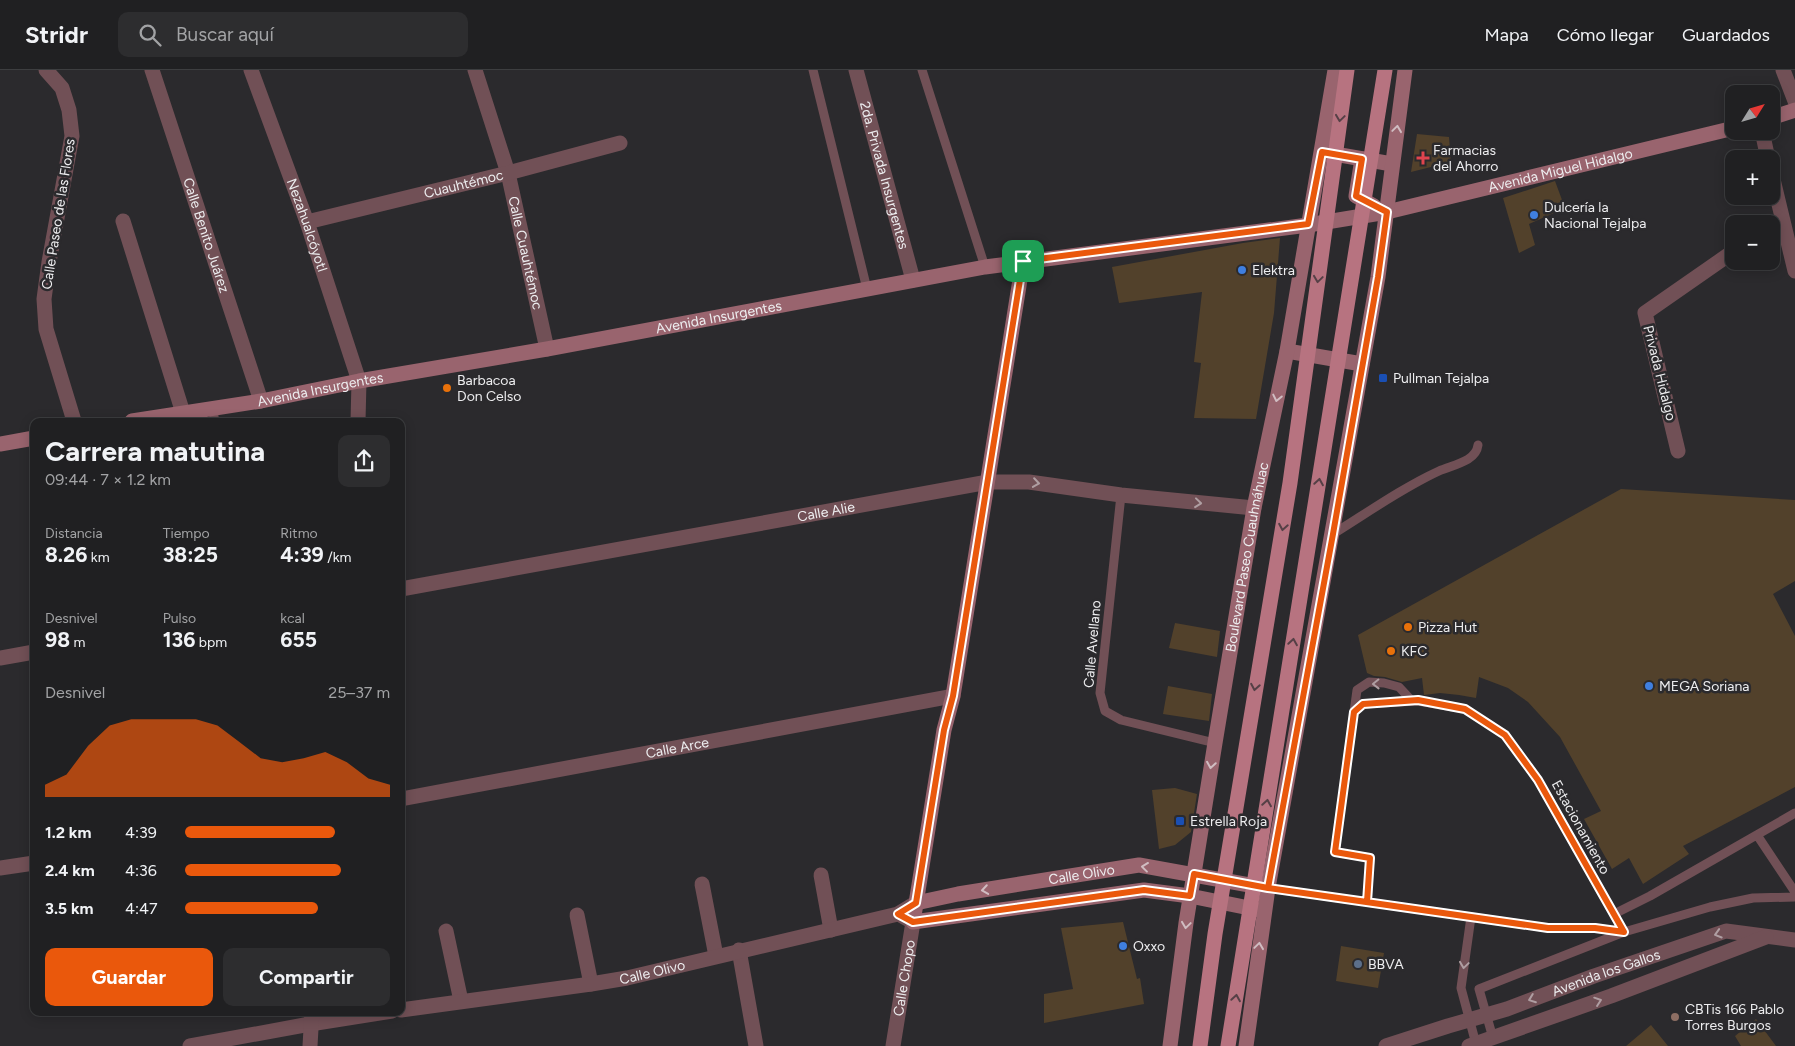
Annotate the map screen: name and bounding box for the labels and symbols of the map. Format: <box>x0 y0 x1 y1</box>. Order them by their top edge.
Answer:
north arrow <box>1725 85 1780 140</box>
street label: 2da. Privada Insurgentes <box>856 99 912 251</box>
one-way arrow <box>1335 115 1346 123</box>
one-way arrow <box>1391 125 1402 133</box>
street label: Calle Paseo de las Flores <box>38 137 79 291</box>
place label: Farmacias del Ahorro <box>1433 142 1498 175</box>
street label: Avenida Miguel Hidalgo <box>1487 145 1634 196</box>
marker: Farmacias del Ahorro <box>1417 152 1429 164</box>
street label: Cuauhtémoc <box>422 166 505 202</box>
street label: Calle Benito Juárez <box>179 176 233 295</box>
street label: Nezahualcóyotl <box>283 176 331 274</box>
street label: Calle Cuauhtémoc <box>504 195 546 312</box>
place label: Dulcería la Nacional Tejalpa <box>1544 199 1646 232</box>
marker: Dulcería la Nacional Tejalpa <box>1528 209 1540 221</box>
pin <box>1002 240 1044 282</box>
place label: Elektra <box>1252 262 1295 279</box>
marker: Elektra <box>1236 264 1248 276</box>
one-way arrow <box>1313 276 1324 284</box>
street label: Avenida Insurgentes <box>654 297 783 337</box>
street label: Privada Hidalgo <box>1639 324 1680 423</box>
street label: Avenida Insurgentes <box>256 369 385 411</box>
place label: Pullman Tejalpa <box>1393 370 1489 387</box>
place label: Barbacoa Don Celso <box>457 372 521 405</box>
marker: Pullman Tejalpa <box>1377 372 1389 384</box>
marker: Barbacoa Don Celso <box>441 382 453 394</box>
one-way arrow <box>1272 394 1283 403</box>
street label: Boulevard Paseo Cuauhnáhuac <box>1222 460 1273 653</box>
one-way arrow <box>1033 477 1041 488</box>
one-way arrow <box>1313 478 1323 486</box>
one-way arrow <box>1194 497 1202 508</box>
street label: Calle Alie <box>796 498 857 526</box>
one-way arrow <box>1278 522 1288 531</box>
street label: Calle Avellano <box>1080 600 1105 689</box>
place label: Pizza Hut <box>1418 619 1477 636</box>
marker: Pizza Hut <box>1402 621 1414 633</box>
one-way arrow <box>1287 638 1298 646</box>
place label: KFC <box>1401 643 1427 660</box>
marker: KFC <box>1385 645 1397 657</box>
one-way arrow <box>1371 678 1379 689</box>
place label: MEGA Soriana <box>1659 678 1749 695</box>
marker: MEGA Soriana <box>1643 680 1655 692</box>
one-way arrow <box>1251 683 1261 691</box>
street label: Calle Arce <box>644 734 711 762</box>
one-way arrow <box>1206 761 1217 769</box>
street label: Estacionamiento <box>1548 777 1613 877</box>
one-way arrow <box>1261 799 1272 807</box>
place label: Estrella Roja <box>1190 813 1267 830</box>
marker: Estrella Roja <box>1174 815 1186 827</box>
street label: Calle Olivo <box>1047 861 1116 888</box>
one-way arrow <box>1141 862 1150 872</box>
one-way arrow <box>981 884 989 895</box>
one-way arrow <box>1181 921 1191 930</box>
one-way arrow <box>1715 928 1723 938</box>
place label: Oxxo <box>1133 938 1165 955</box>
street label: Calle Chopo <box>890 939 919 1017</box>
marker: Oxxo <box>1117 940 1129 952</box>
one-way arrow <box>1253 941 1264 949</box>
street label: Avenida los Gallos <box>1550 946 1663 1000</box>
place label: BBVA <box>1368 956 1404 973</box>
street label: Calle Olivo <box>618 957 687 988</box>
marker: BBVA <box>1352 958 1364 970</box>
one-way arrow <box>1459 961 1470 969</box>
one-way arrow <box>1528 993 1537 1003</box>
one-way arrow <box>1230 994 1240 1002</box>
one-way arrow <box>1593 997 1601 1007</box>
place label: CBTis 166 Pablo Torres Burgos <box>1685 1001 1784 1034</box>
marker: CBTis 166 Pablo Torres Burgos <box>1669 1011 1681 1023</box>

